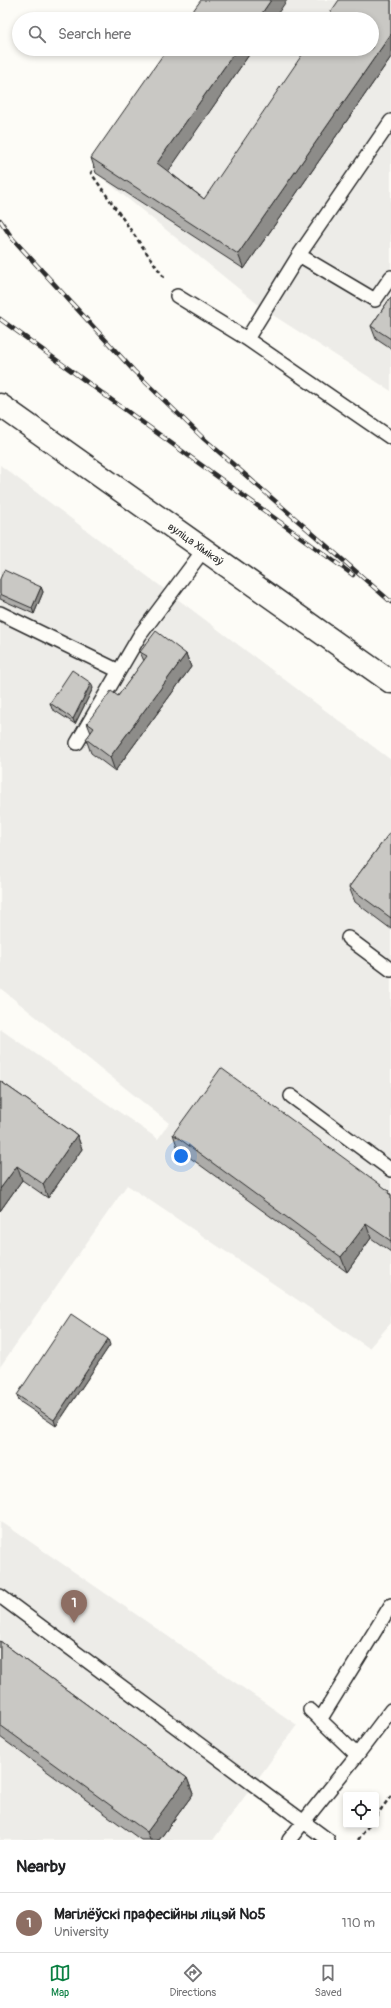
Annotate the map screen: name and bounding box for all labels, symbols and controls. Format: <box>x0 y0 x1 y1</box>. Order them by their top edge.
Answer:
search box <box>12 12 379 56</box>
icon: search <box>26 23 48 45</box>
text: Search here <box>58 25 131 44</box>
street label: вуліца Хімікаў <box>166 520 226 568</box>
your location <box>171 1146 191 1166</box>
pin: 1 <box>61 1590 87 1623</box>
map controls <box>343 1792 379 1828</box>
button: locate <box>343 1792 379 1828</box>
text: Nearby <box>16 1856 65 1877</box>
text: Магілёўскі прафесійны ліцэй №5 <box>54 1905 266 1924</box>
text: 1 <box>26 1915 32 1931</box>
text: 110 m <box>342 1915 375 1931</box>
text: University <box>54 1924 108 1940</box>
tab: Map <box>49 1962 71 1999</box>
tab: Directions <box>169 1962 216 1999</box>
tab: Saved <box>315 1962 342 1999</box>

